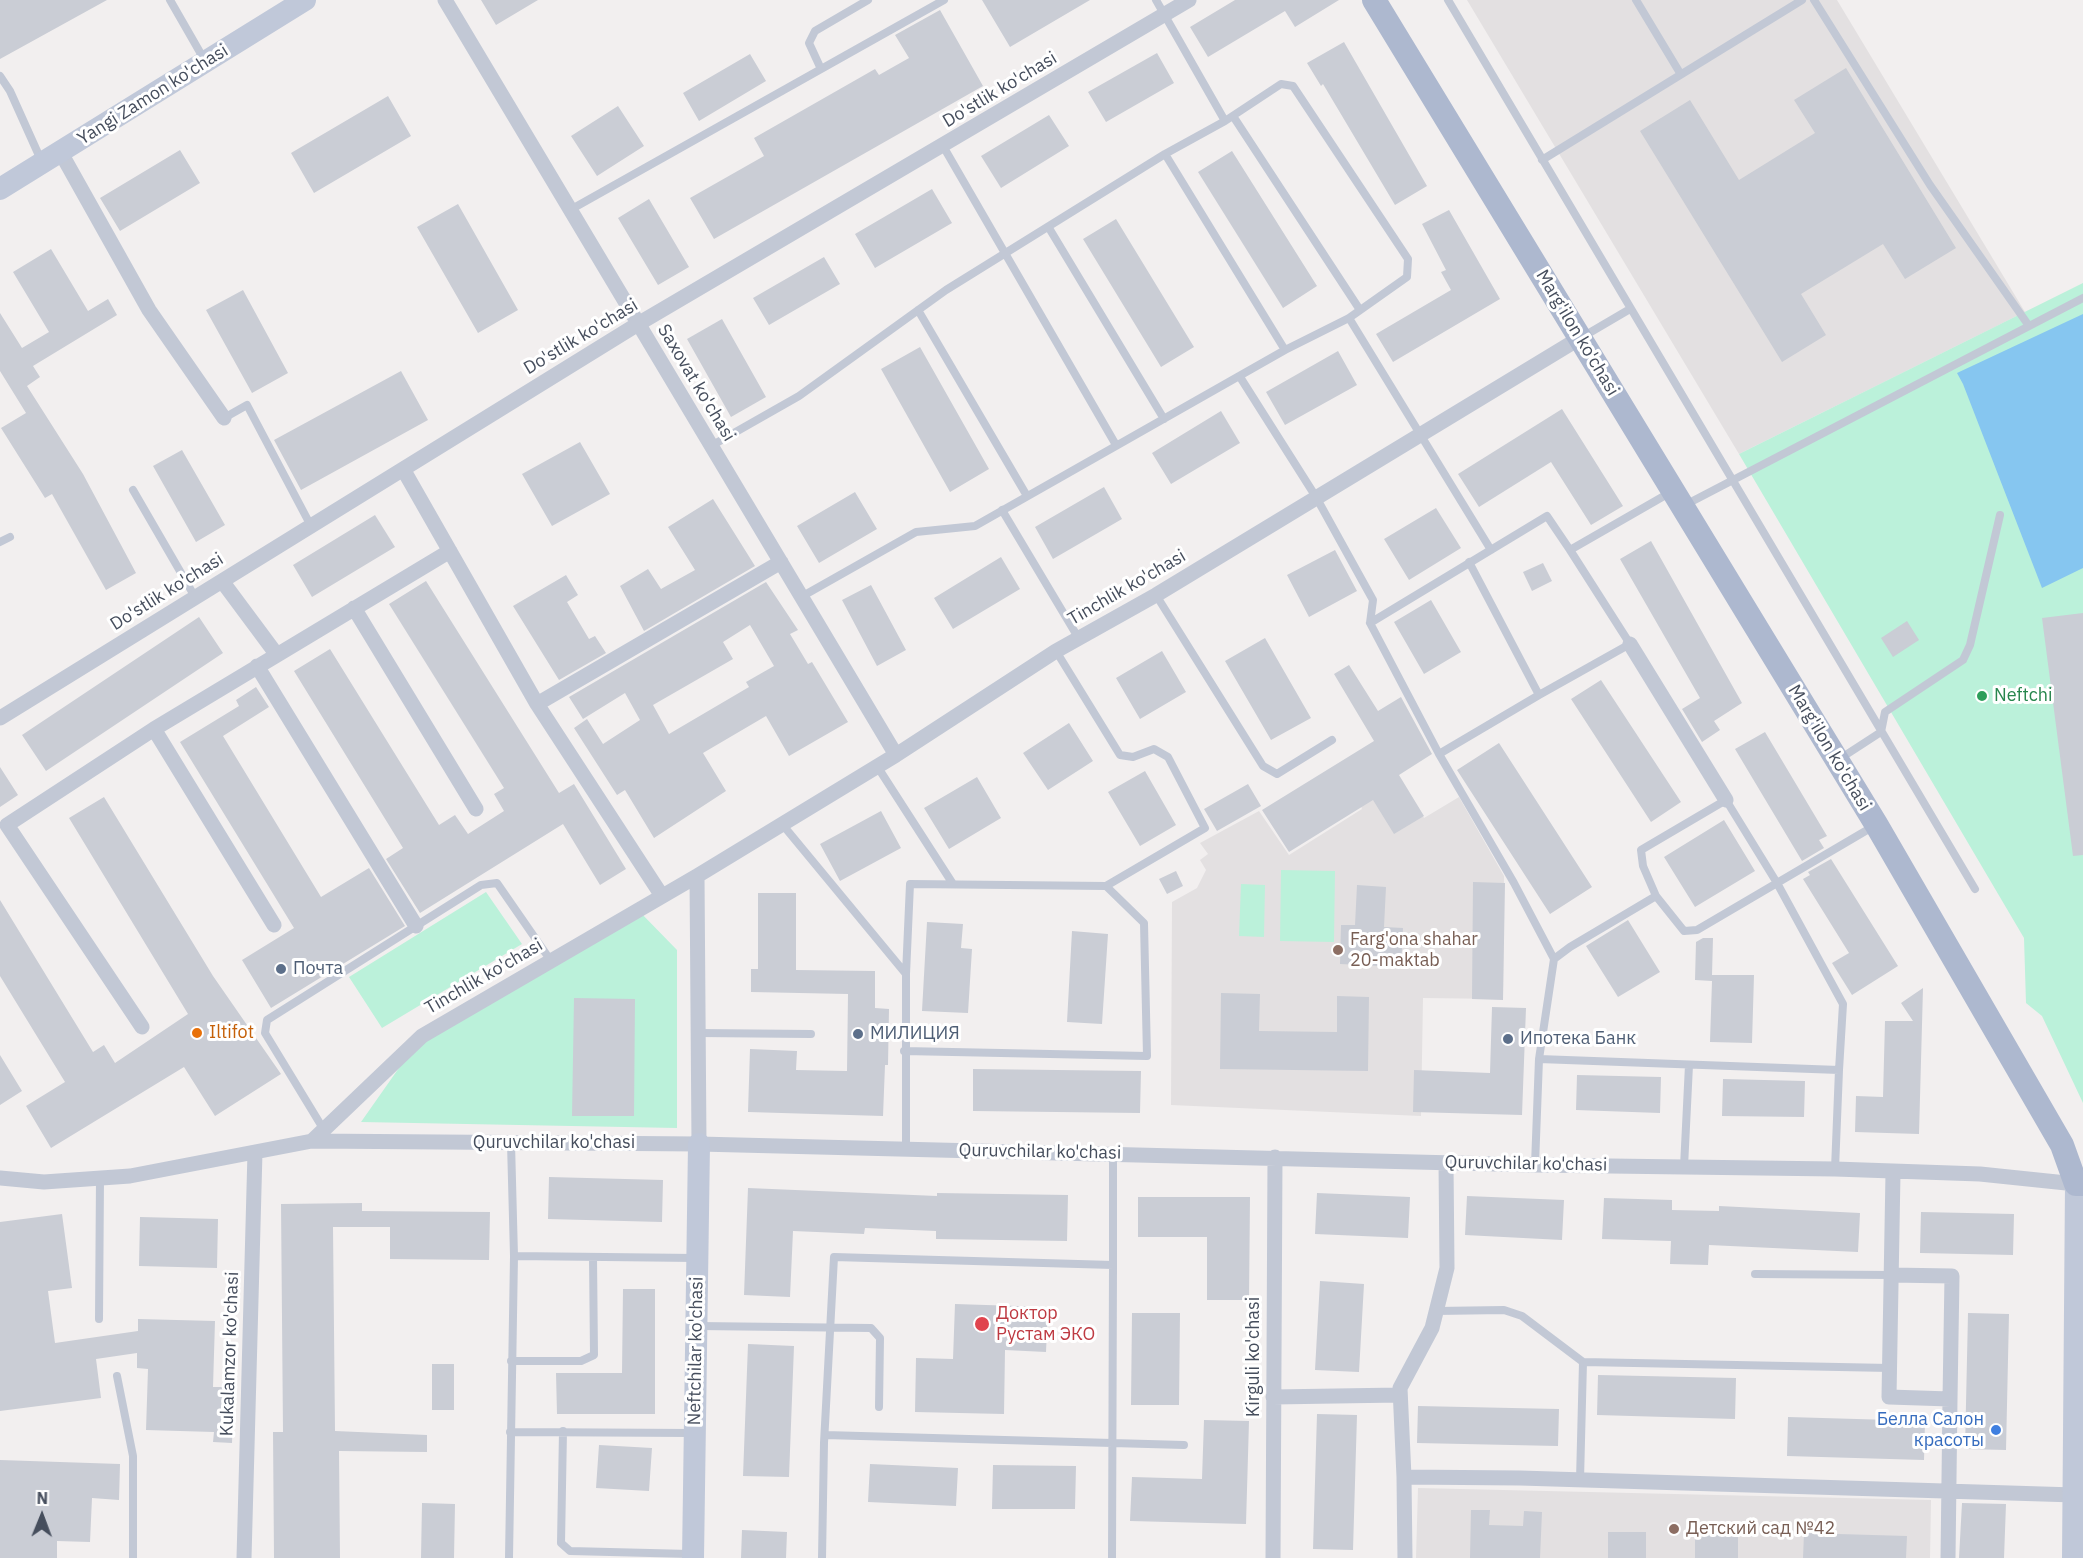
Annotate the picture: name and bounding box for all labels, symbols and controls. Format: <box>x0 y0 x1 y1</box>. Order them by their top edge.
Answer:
street label: Yangi Zamon ko'chasi <box>74 40 232 150</box>
street label: Do'stlik ko'chasi <box>939 47 1061 133</box>
street label: Marg'ilon ko'chasi <box>1531 266 1623 400</box>
street label: Do'stlik ko'chasi <box>520 294 642 380</box>
street label: Saxovat ko'chasi <box>653 321 739 445</box>
street label: Tinchlik ko'chasi <box>1064 546 1190 630</box>
street label: Do'stlik ko'chasi <box>106 549 228 635</box>
street label: Marg'ilon ko'chasi <box>1783 681 1875 815</box>
place label: Neftchi <box>1994 685 2052 707</box>
marker: Neftchi <box>1975 689 1989 703</box>
place label: Farg'ona shahar 20-maktab <box>1350 929 1478 972</box>
street label: Tinchlik ko'chasi <box>421 935 547 1019</box>
marker: Farg'ona shahar 20-maktab <box>1331 943 1345 957</box>
place label: Почта <box>293 958 343 980</box>
marker: Почта <box>274 962 288 976</box>
place label: Iltifot <box>209 1022 254 1044</box>
place label: МИЛИЦИЯ <box>870 1023 960 1045</box>
marker: Iltifot <box>190 1026 204 1040</box>
marker: МИЛИЦИЯ <box>851 1027 865 1041</box>
place label: Ипотека Банк <box>1520 1028 1636 1050</box>
marker: Ипотека Банк <box>1501 1032 1515 1046</box>
street label: Quruvchilar ko'chasi <box>473 1132 635 1154</box>
street label: Quruvchilar ko'chasi <box>958 1140 1122 1164</box>
street label: Quruvchilar ko'chasi <box>1444 1152 1608 1176</box>
street label: Kukalamzor ko'chasi <box>216 1271 244 1437</box>
street label: Neftchilar ko'chasi <box>684 1276 708 1426</box>
street label: Kirguli ko'chasi <box>1243 1297 1265 1417</box>
place label: Доктор Рустам ЭКО <box>996 1303 1095 1346</box>
marker: Доктор Рустам ЭКО <box>973 1315 991 1333</box>
place label: Белла Салон красоты <box>1877 1409 1984 1452</box>
marker: Белла Салон красоты <box>1989 1423 2003 1437</box>
north arrow <box>12 1486 72 1546</box>
text: N <box>36 1488 48 1508</box>
place label: Детский сад №42 <box>1686 1518 1835 1540</box>
marker: Детский сад №42 <box>1667 1522 1681 1536</box>

